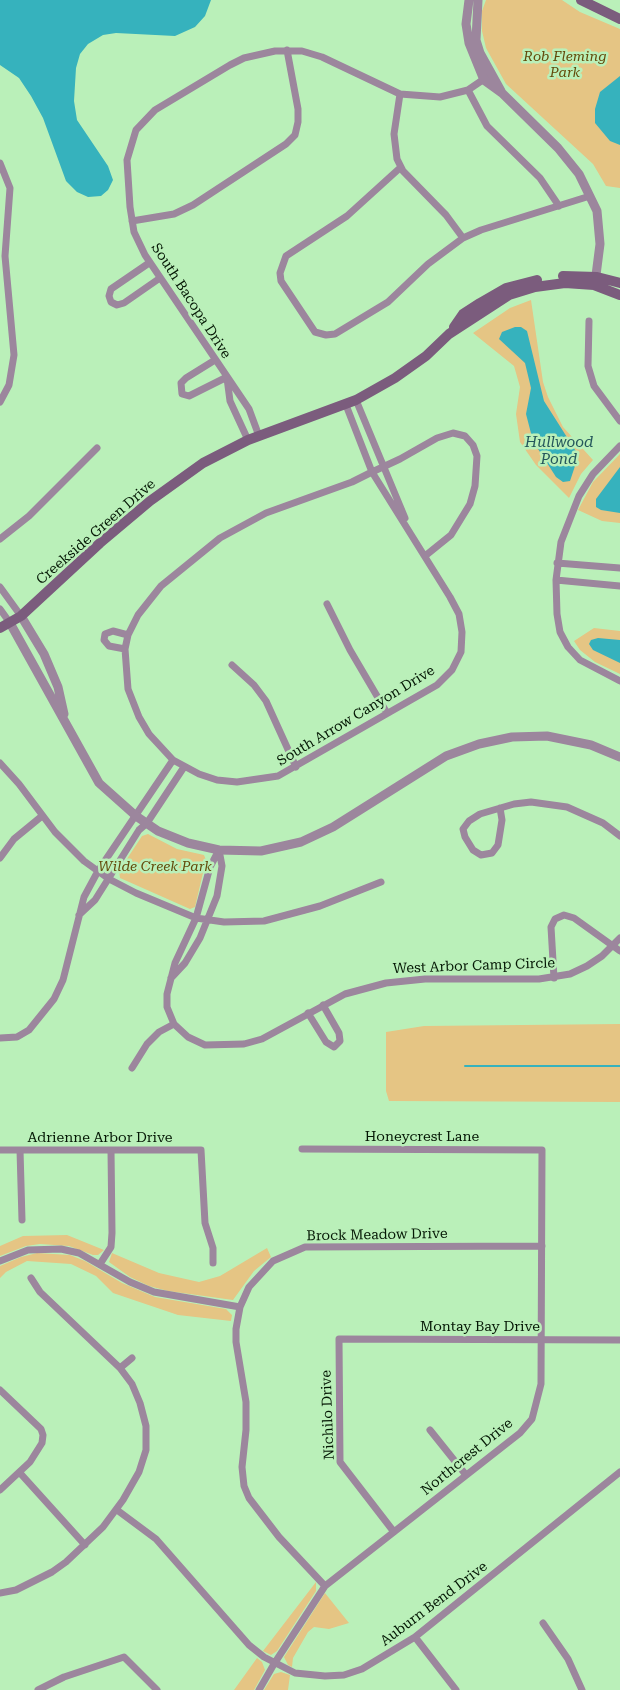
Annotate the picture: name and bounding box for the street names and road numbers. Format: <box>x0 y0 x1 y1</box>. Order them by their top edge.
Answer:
street label: South Bacopa Drive <box>147 240 235 362</box>
street label: Creekside Green Drive <box>33 476 159 588</box>
street label: South Arrow Canyon Drive <box>274 662 438 770</box>
street label: West Arbor Camp Circle <box>393 955 555 977</box>
street label: Honeycrest Lane <box>365 1129 479 1145</box>
street label: Adrienne Arbor Drive <box>28 1130 172 1146</box>
street label: Brock Meadow Drive <box>306 1225 448 1245</box>
street label: Montay Bay Drive <box>420 1319 540 1335</box>
street label: Nichilo Drive <box>318 1370 338 1460</box>
street label: Northcrest Drive <box>418 1415 516 1499</box>
street label: Auburn Bend Drive <box>377 1558 491 1650</box>

